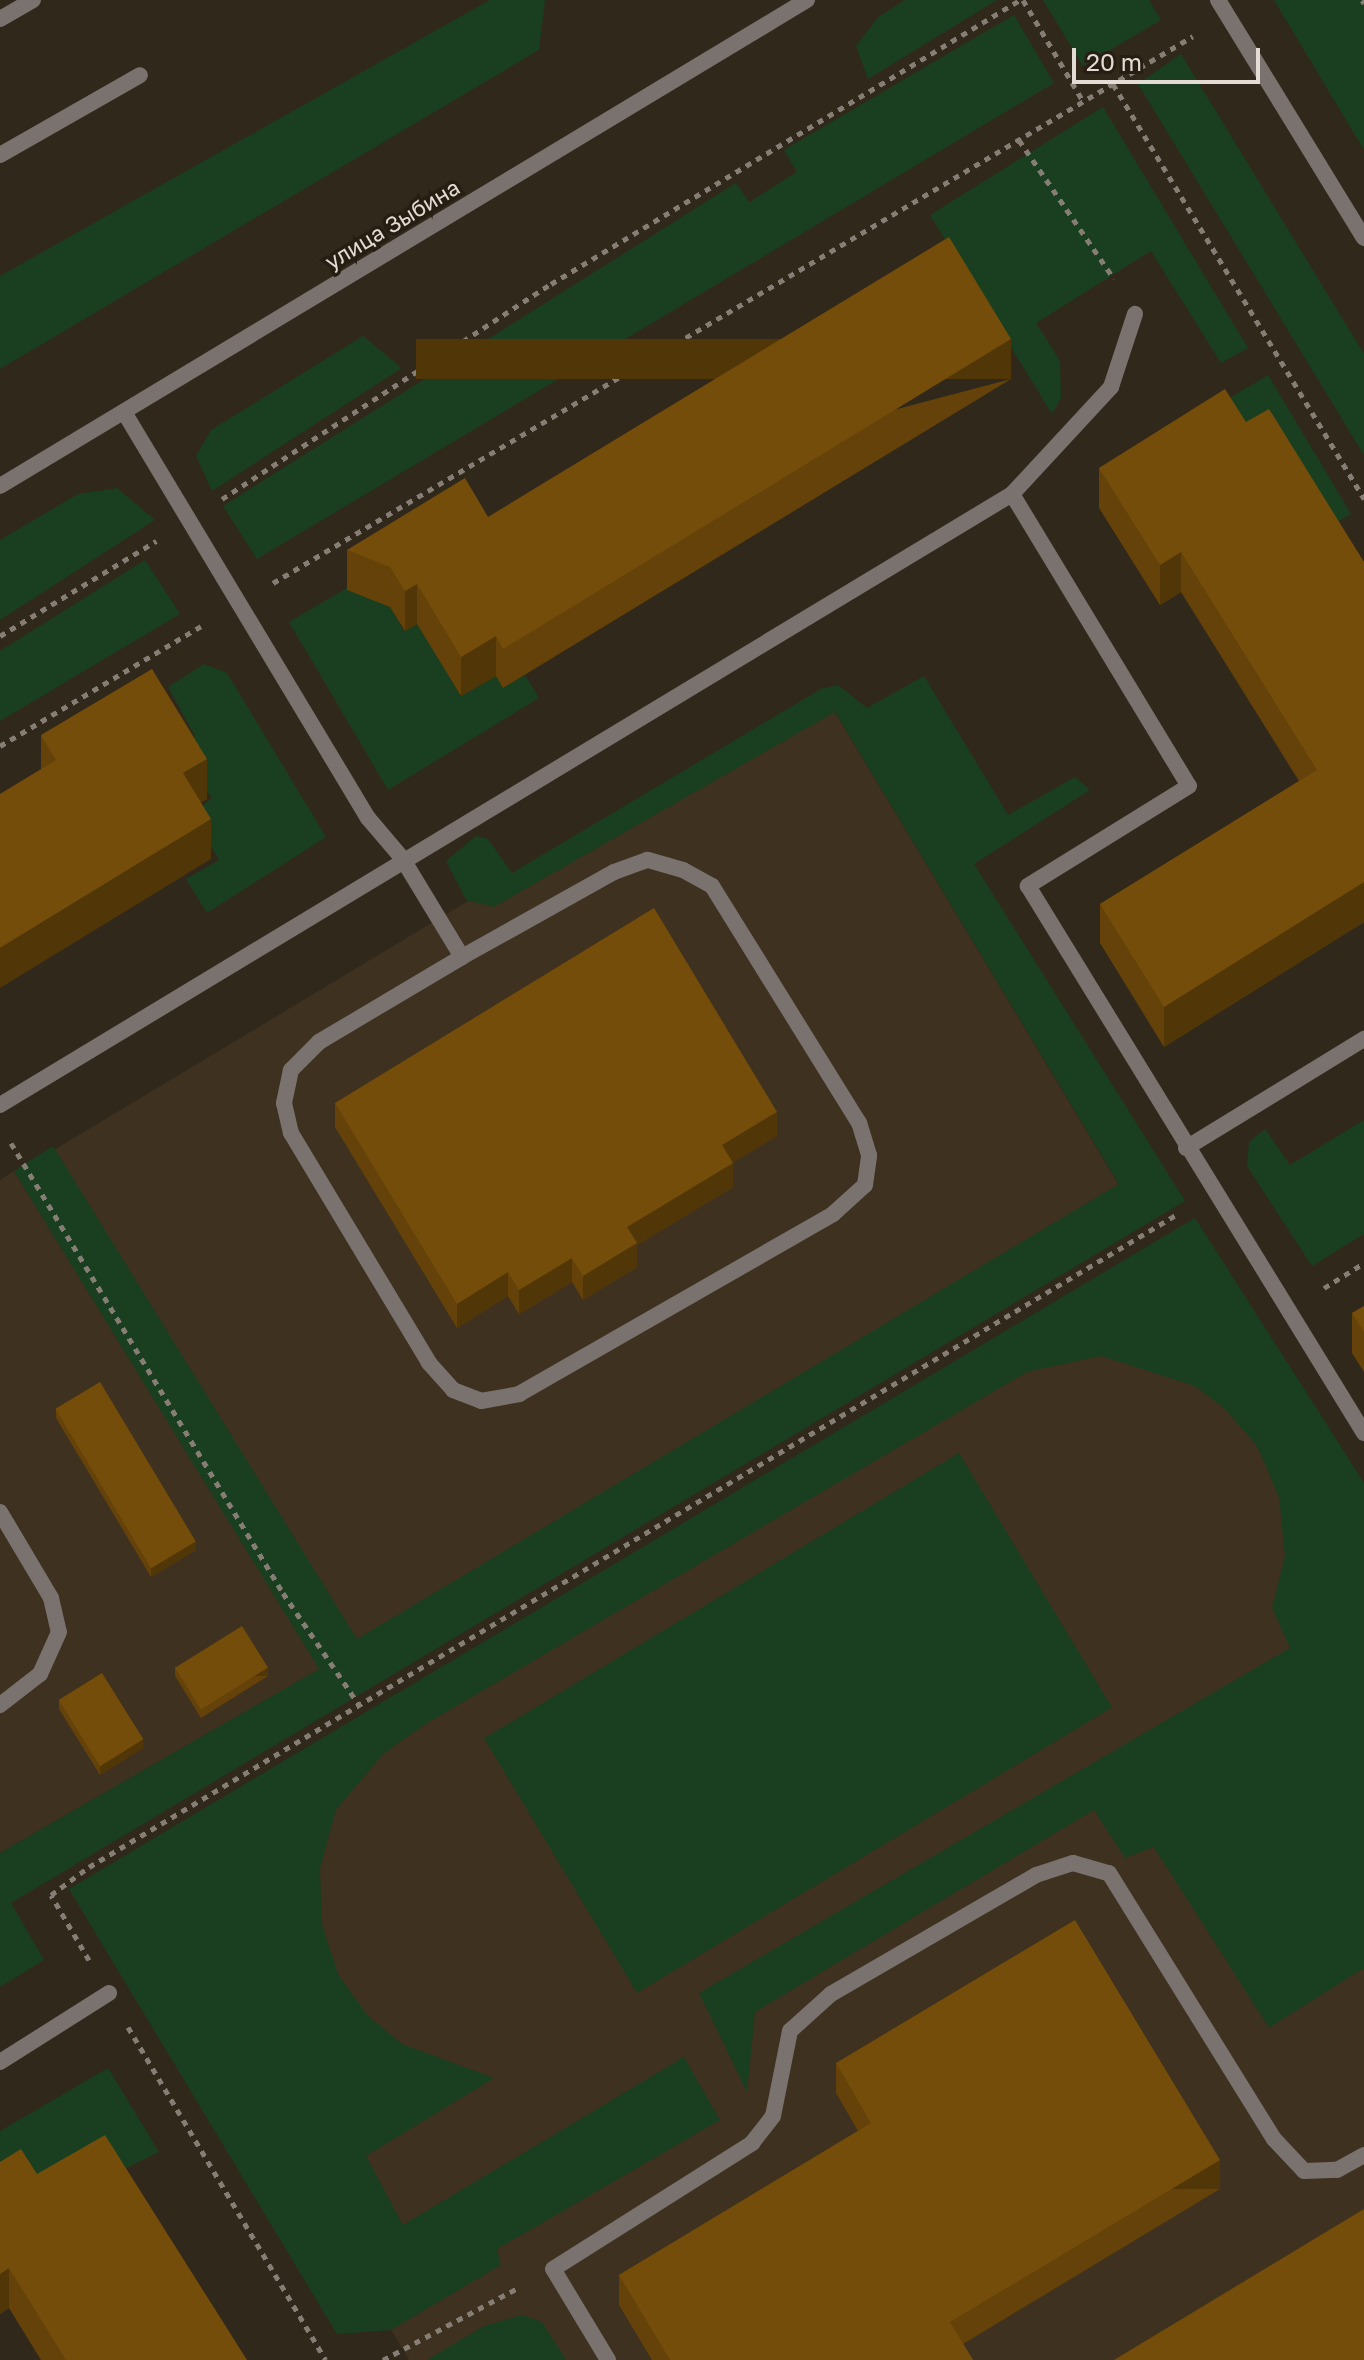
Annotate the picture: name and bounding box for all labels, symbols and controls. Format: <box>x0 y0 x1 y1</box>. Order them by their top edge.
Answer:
scale bar <box>1076 32 1264 82</box>
text: 20 m <box>1086 47 1142 76</box>
street label: улица Зыбина <box>320 173 464 275</box>

